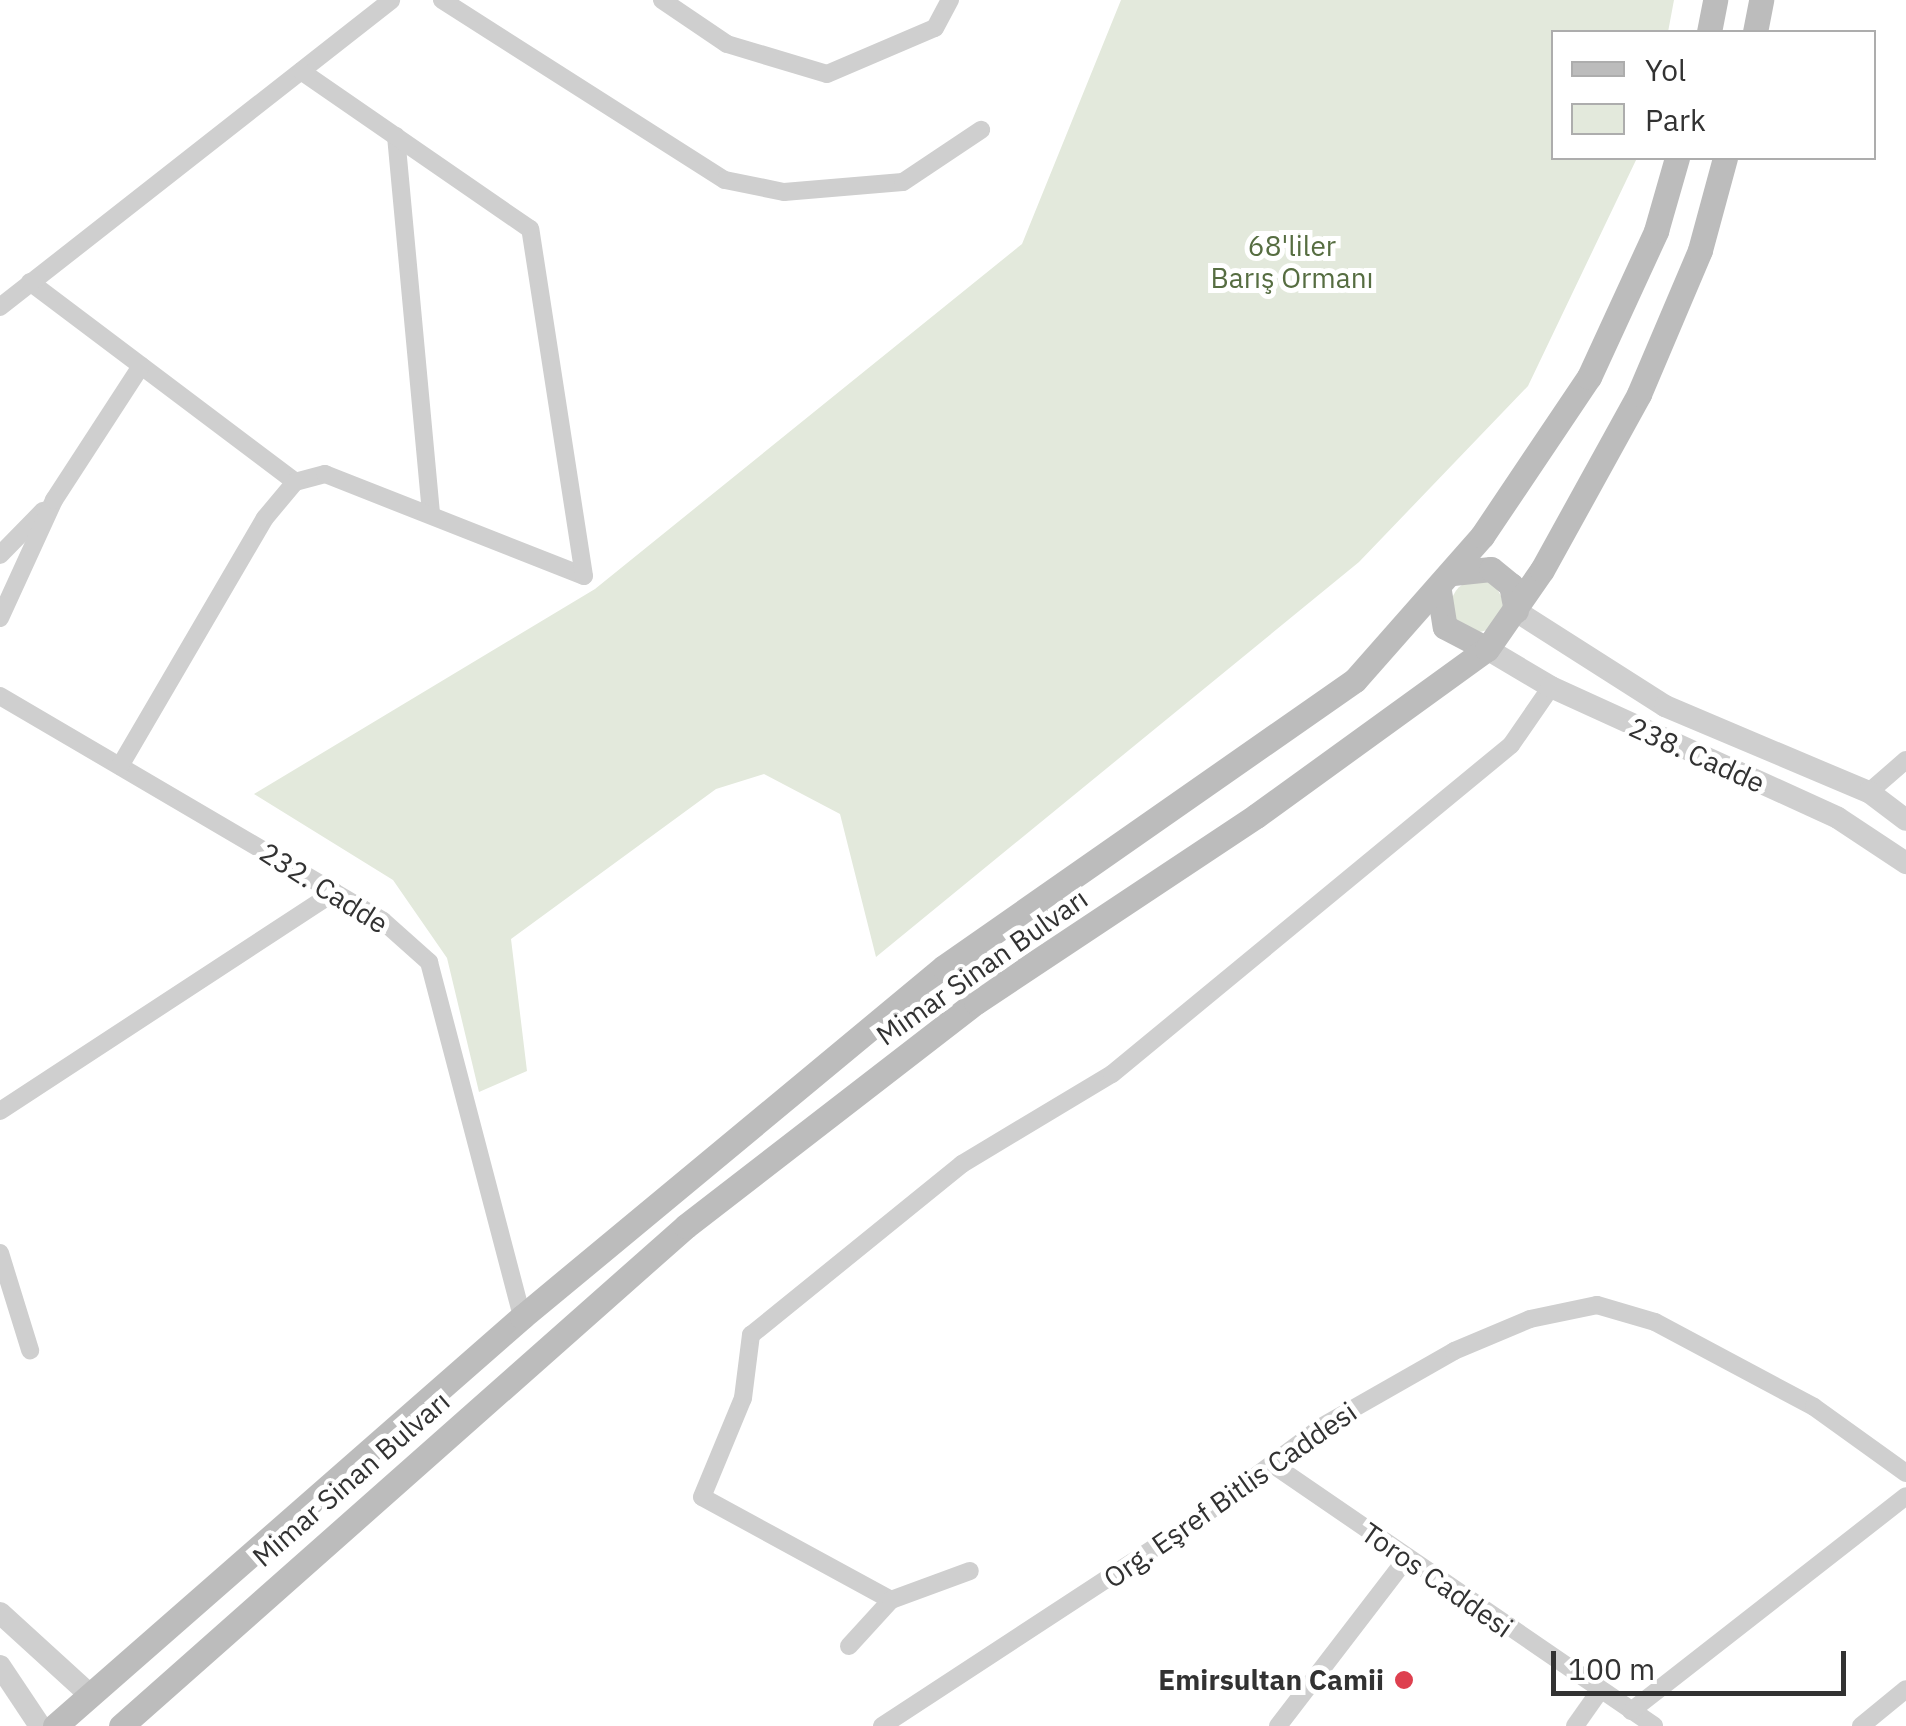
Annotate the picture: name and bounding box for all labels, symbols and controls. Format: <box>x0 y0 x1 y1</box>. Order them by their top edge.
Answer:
legend <box>1551 30 1876 160</box>
text: Yol <box>1645 50 1686 89</box>
text: Park <box>1645 100 1706 139</box>
park label: 68'liler Barış Ormanı <box>1210 229 1374 295</box>
street label: 238. Cadde <box>1624 710 1770 800</box>
street label: 232. Cadde <box>254 835 394 941</box>
street label: Mimar Sinan Bulvarı <box>870 882 1094 1052</box>
street label: Mimar Sinan Bulvarı <box>246 1384 456 1574</box>
street label: Org. Eşref Bitlis Caddesi <box>1097 1395 1363 1595</box>
street label: Toros Caddesi <box>1355 1516 1519 1644</box>
scale bar <box>1556 1631 1851 1693</box>
text: 100 m <box>1568 1649 1655 1688</box>
place label: Emirsultan Camii <box>1158 1663 1384 1697</box>
marker: Emirsultan Camii <box>1393 1669 1415 1691</box>

